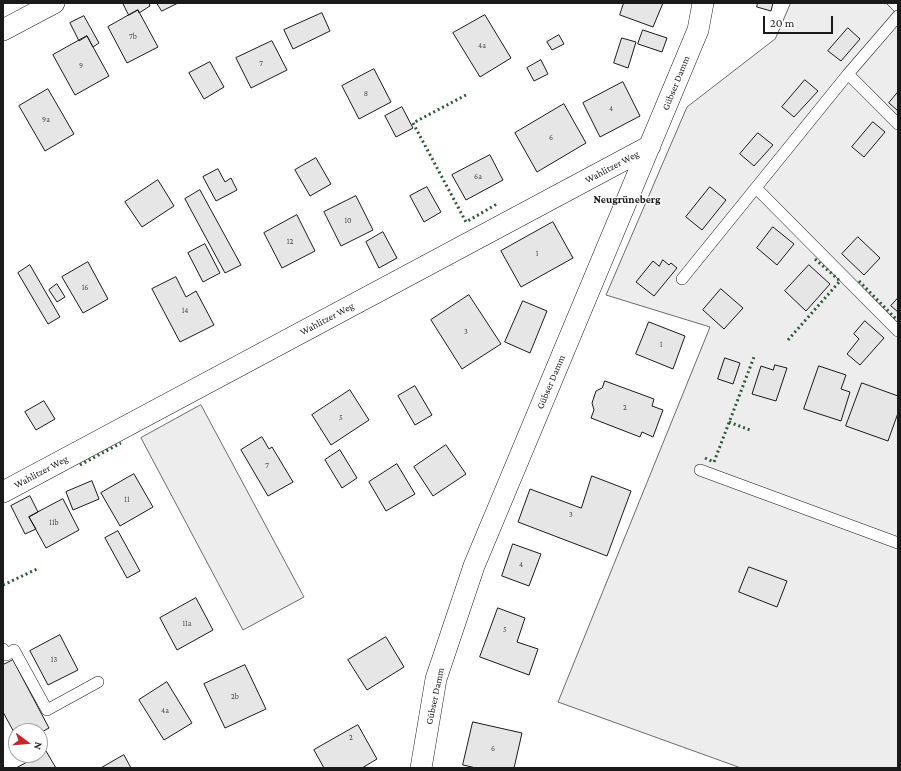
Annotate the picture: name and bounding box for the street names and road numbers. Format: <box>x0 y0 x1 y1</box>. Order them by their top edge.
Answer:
street label: Gübser Damm <box>660 54 692 112</box>
street label: Wahlitzer Weg <box>583 148 641 186</box>
street label: Wahlitzer Weg <box>298 300 356 338</box>
street label: Gübser Damm <box>534 353 568 411</box>
street label: Wahlitzer Weg <box>12 453 70 491</box>
street label: Gübser Damm <box>423 666 447 726</box>

